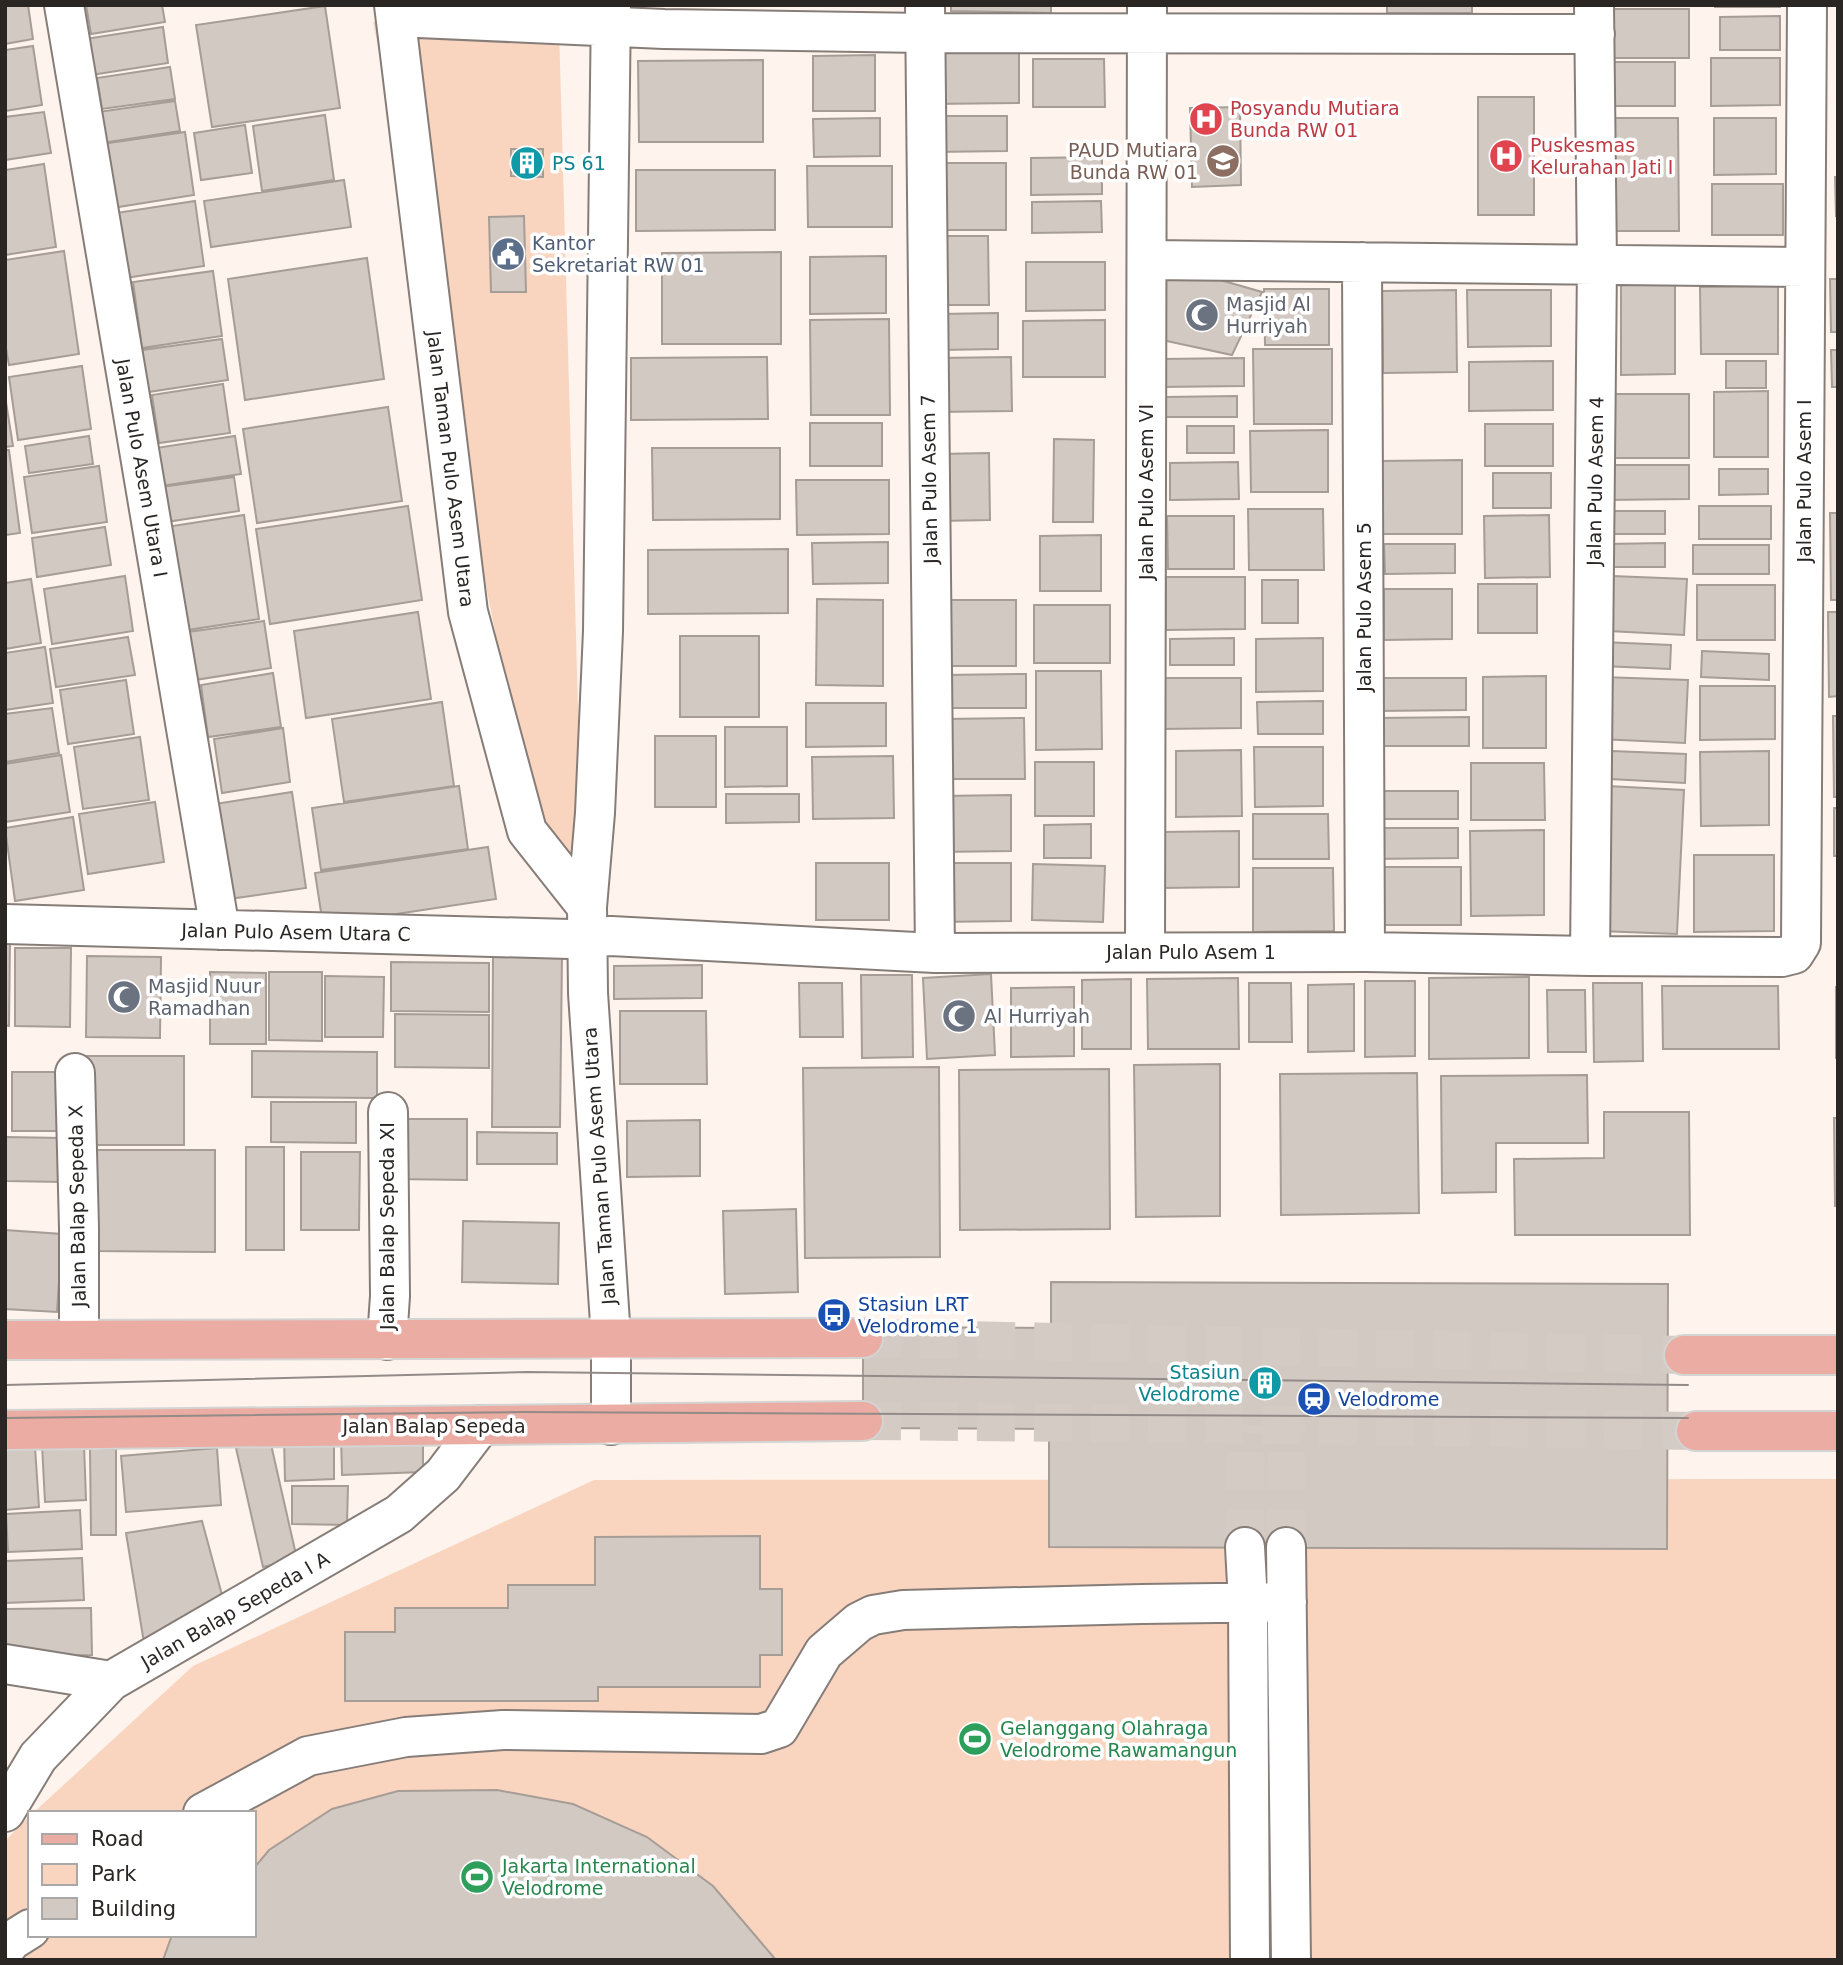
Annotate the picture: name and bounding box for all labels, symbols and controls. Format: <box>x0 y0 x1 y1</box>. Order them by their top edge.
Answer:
place label: Posyandu Mutiara Bunda RW 01 <box>1230 97 1400 141</box>
hospital icon: Posyandu Mutiara Bunda RW 01 <box>1187 100 1225 138</box>
place label: Puskesmas Kelurahan Jati I <box>1530 134 1673 178</box>
hospital icon: Puskesmas Kelurahan Jati I <box>1487 137 1525 175</box>
place label: PAUD Mutiara Bunda RW 01 <box>1068 139 1198 183</box>
school or university icon: PAUD Mutiara Bunda RW 01 <box>1204 142 1242 180</box>
building icon: PS 61 <box>508 144 546 182</box>
place label: PS 61 <box>552 152 606 174</box>
place label: Kantor Sekretariat RW 01 <box>532 232 705 276</box>
public building icon: Kantor Sekretariat RW 01 <box>489 235 527 273</box>
place label: Masjid Al Hurriyah <box>1226 293 1311 337</box>
mosque icon: Masjid Al Hurriyah <box>1183 296 1221 334</box>
street label: Jalan Taman Pulo Asem Utara <box>423 329 479 608</box>
street label: Jalan Pulo Asem Utara I <box>112 356 172 579</box>
street label: Jalan Pulo Asem 7 <box>917 394 941 565</box>
street label: Jalan Pulo Asem 4 <box>1583 396 1607 567</box>
street label: Jalan Pulo Asem I <box>1793 399 1815 564</box>
street label: Jalan Pulo Asem VI <box>1135 404 1157 581</box>
street label: Jalan Pulo Asem 5 <box>1353 522 1375 693</box>
street label: Jalan Pulo Asem Utara C <box>180 919 411 945</box>
street label: Jalan Pulo Asem 1 <box>1105 941 1276 963</box>
place label: Masjid Nuur Ramadhan <box>148 975 261 1019</box>
mosque icon: Masjid Nuur Ramadhan <box>105 978 143 1016</box>
mosque icon: Al Hurriyah <box>940 997 978 1035</box>
place label: Al Hurriyah <box>984 1005 1090 1027</box>
street label: Jalan Taman Pulo Asem Utara <box>578 1026 620 1307</box>
street label: Jalan Balap Sepeda X <box>64 1105 90 1308</box>
street label: Jalan Balap Sepeda XI <box>376 1122 398 1331</box>
place label: Stasiun LRT Velodrome 1 <box>858 1293 978 1337</box>
bus stop icon: Stasiun LRT Velodrome 1 <box>815 1296 853 1334</box>
place label: Stasiun Velodrome <box>1139 1361 1240 1405</box>
building icon: Stasiun Velodrome <box>1246 1364 1284 1402</box>
station icon: Velodrome <box>1295 1380 1333 1418</box>
place label: Velodrome <box>1338 1388 1439 1410</box>
street label: Jalan Balap Sepeda <box>341 1415 526 1437</box>
street label: Jalan Balap Sepeda I A <box>136 1547 333 1673</box>
place label: Gelanggang Olahraga Velodrome Rawamangun <box>1000 1717 1237 1761</box>
sports icon: Gelanggang Olahraga Velodrome Rawamangun <box>956 1720 994 1758</box>
legend <box>28 1811 256 1937</box>
text: Road <box>91 1827 144 1851</box>
place label: Jakarta International Velodrome <box>501 1855 696 1899</box>
sports icon: Jakarta International Velodrome <box>458 1858 496 1896</box>
text: Park <box>91 1862 137 1886</box>
text: Building <box>91 1897 176 1921</box>

